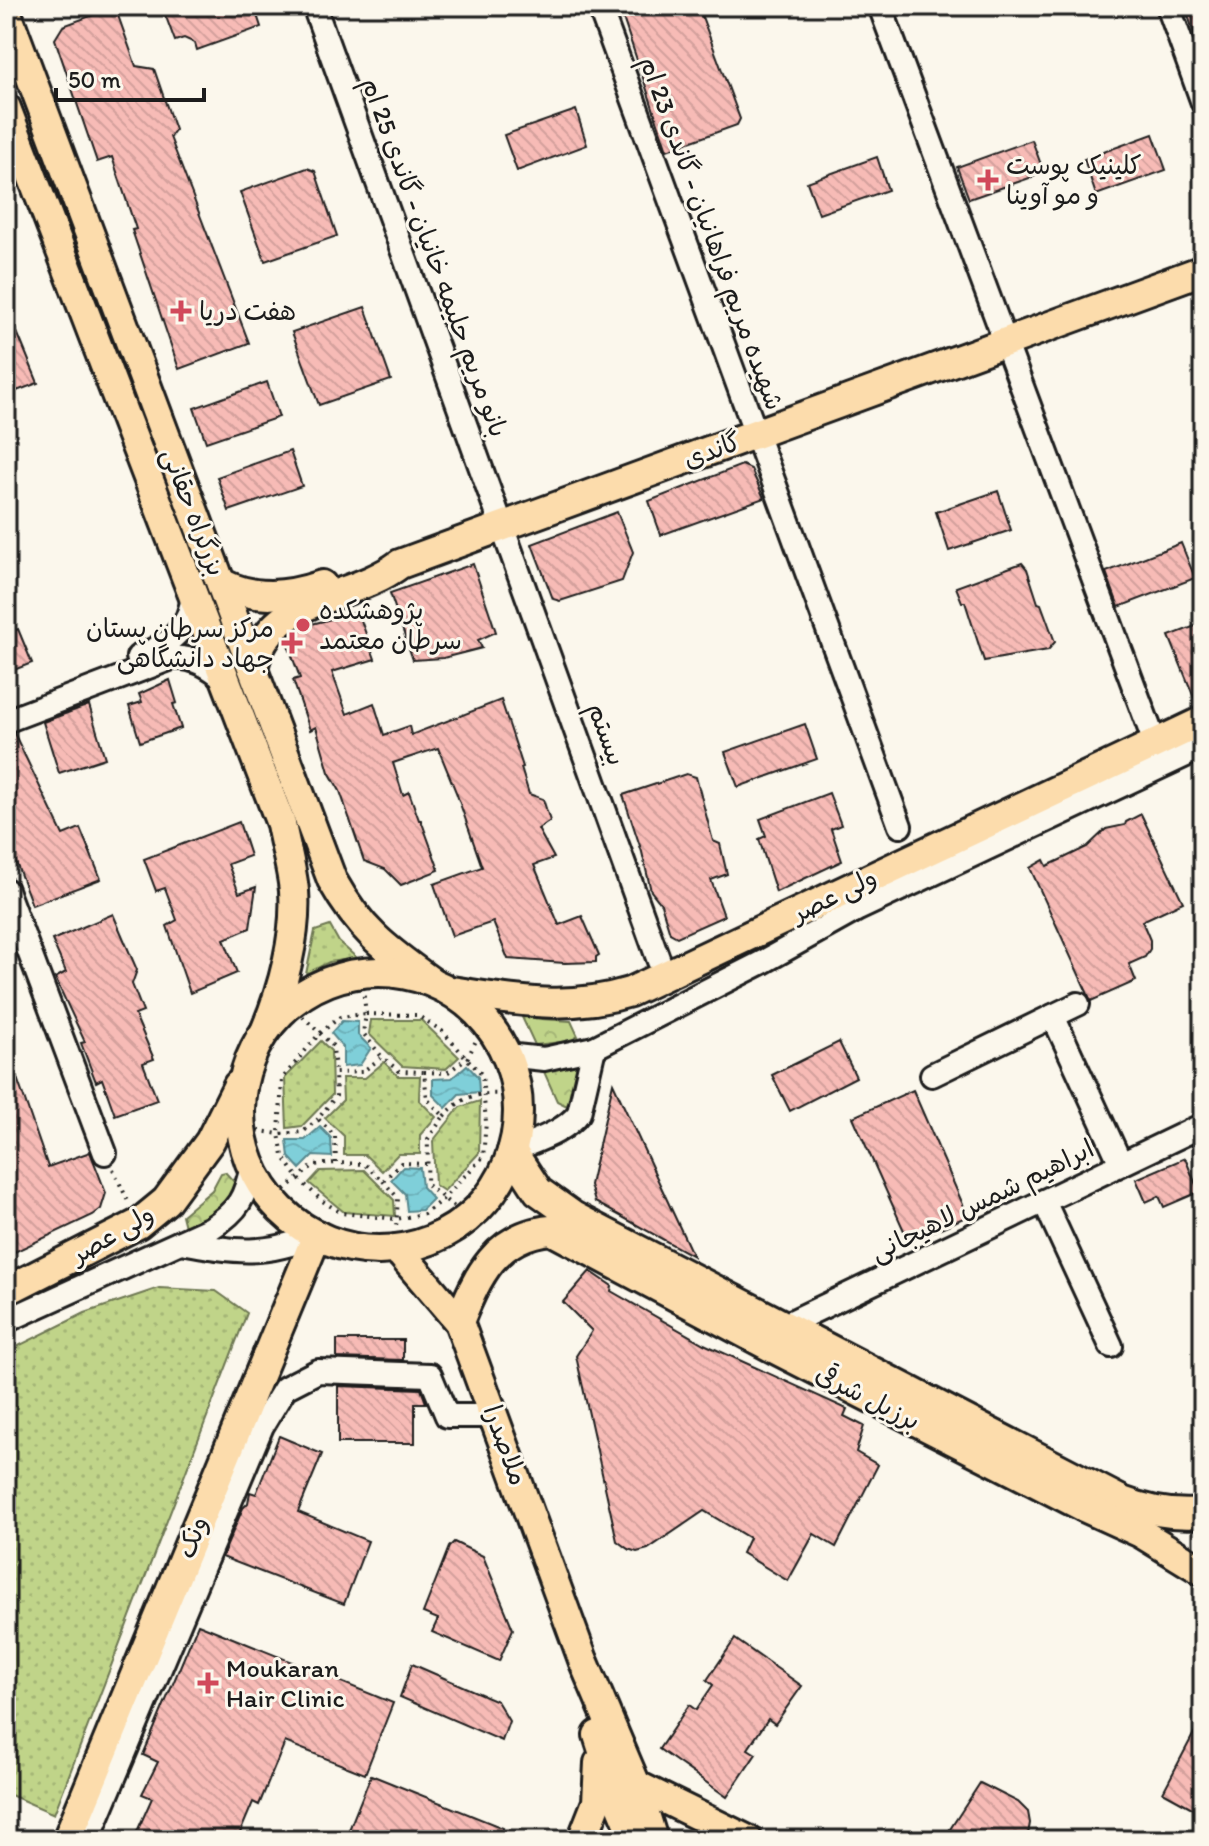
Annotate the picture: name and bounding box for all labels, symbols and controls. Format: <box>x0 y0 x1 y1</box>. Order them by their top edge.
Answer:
scale bar <box>56 52 204 102</box>
street label: شهیده مریم فراهانیان - گاندی 23 ام <box>629 52 791 416</box>
text: 50 m <box>68 65 121 94</box>
street label: بانو مریم حلیمه خانیان - گاندی 25 ام <box>351 73 515 443</box>
place label: کلینیک پوست و مو آوینا <box>1006 149 1142 211</box>
marker: کلینیک پوست و مو آوینا <box>977 169 999 191</box>
place label: هفت دریا <box>199 295 296 327</box>
marker: هفت دریا <box>170 300 192 322</box>
street label: گاندی <box>679 425 745 475</box>
street label: بزرگراه حقانی <box>154 444 233 581</box>
place label: پژوهشکده سرطان معتمد <box>319 594 462 656</box>
place label: مرکز سرطان پستان جهاد دانشگاهی <box>86 612 274 675</box>
marker: پژوهشکده سرطان معتمد <box>294 616 312 634</box>
marker: مرکز سرطان پستان جهاد دانشگاهی <box>281 632 303 654</box>
street label: بیستم <box>577 698 633 771</box>
street label: ولی عصر <box>784 861 882 931</box>
street label: ابراهیم شمس لاهیجانی <box>865 1132 1101 1272</box>
street label: ولی عصر <box>63 1197 160 1272</box>
street label: برزیل شرقی <box>810 1357 926 1437</box>
street label: ملاصدرا <box>477 1400 535 1490</box>
street label: ونک <box>169 1511 215 1563</box>
place label: Moukaran Hair Clinic <box>226 1652 345 1714</box>
marker: Moukaran Hair Clinic <box>197 1672 219 1694</box>

